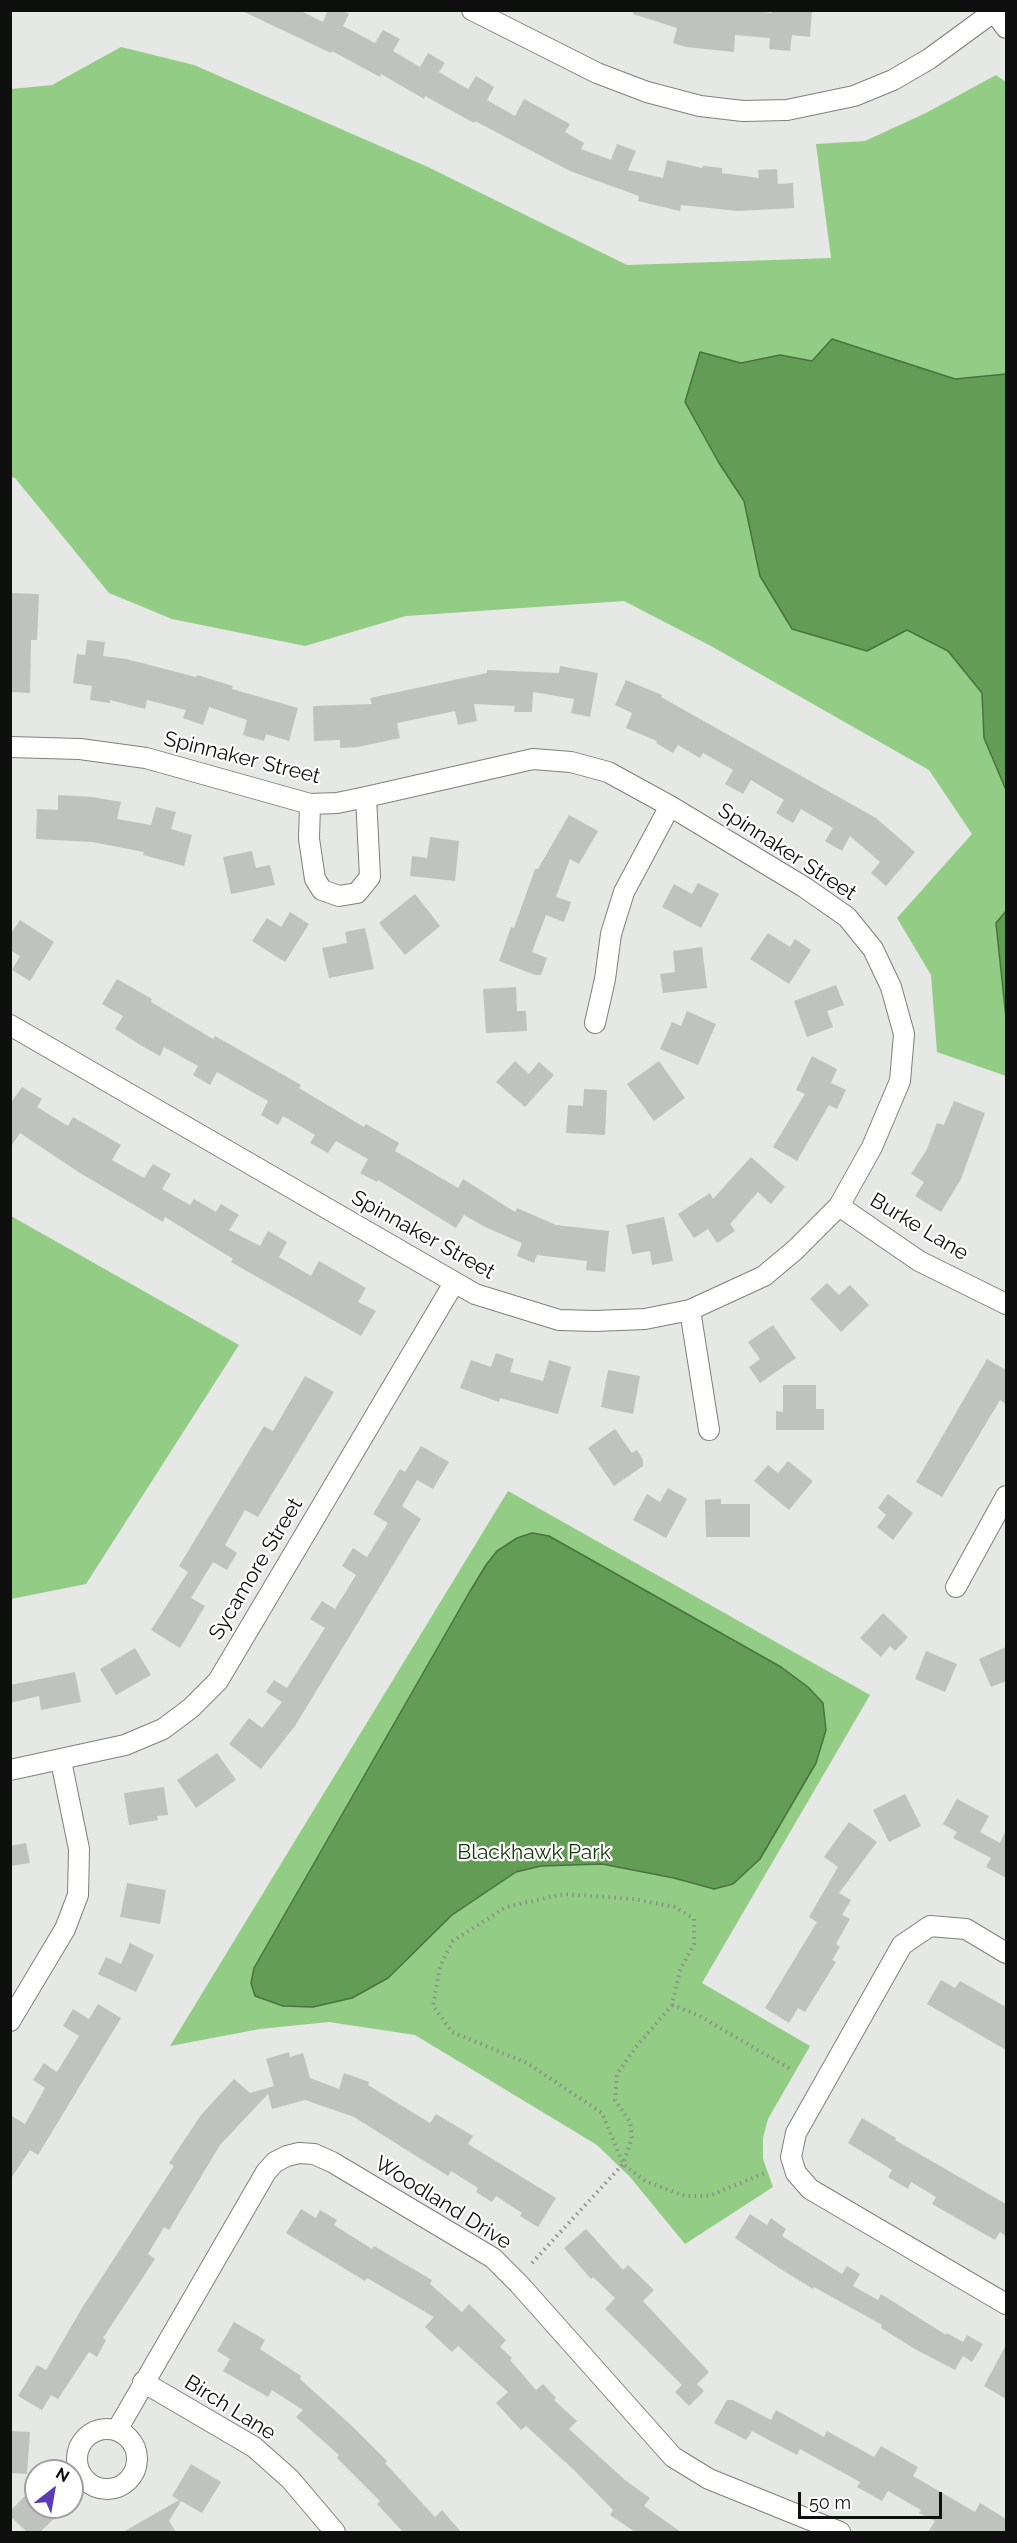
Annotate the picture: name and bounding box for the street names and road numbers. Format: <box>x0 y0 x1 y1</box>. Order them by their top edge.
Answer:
street label: Spinnaker Street <box>161 726 323 790</box>
street label: Spinnaker Street <box>713 798 861 906</box>
street label: Spinnaker Street <box>347 1185 499 1285</box>
street label: Burke Lane <box>865 1188 973 1266</box>
street label: Sycamore Street <box>204 1493 308 1645</box>
street label: Woodland Drive <box>370 2151 516 2255</box>
street label: Birch Lane <box>180 2370 280 2446</box>

